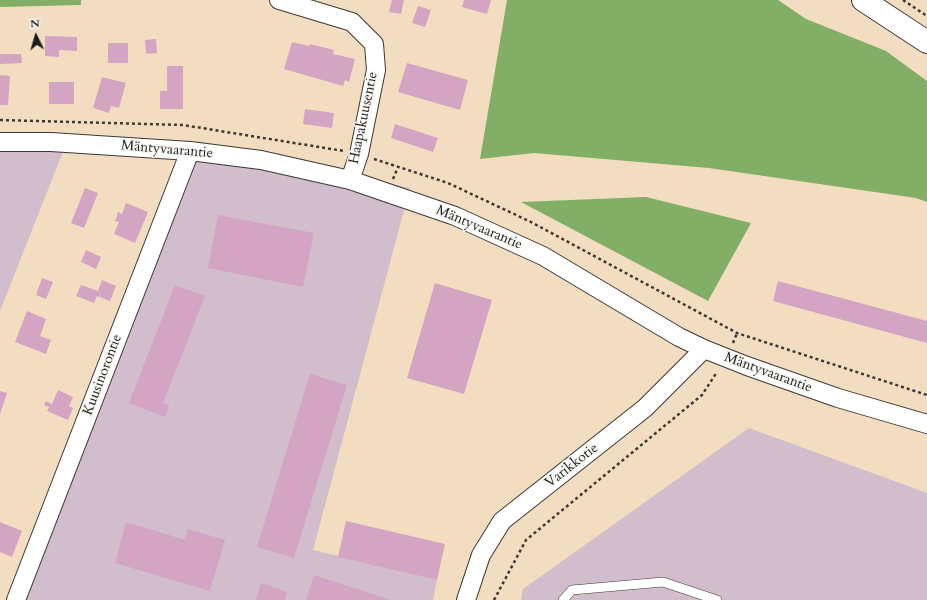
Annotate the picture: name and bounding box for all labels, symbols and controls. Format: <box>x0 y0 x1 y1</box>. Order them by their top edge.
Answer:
north arrow <box>16 16 56 56</box>
text: N <box>29 16 40 31</box>
street label: Haapakuusentie <box>346 70 382 166</box>
street label: Mäntyvaarantie <box>120 138 214 162</box>
street label: Mäntyvaarantie <box>433 202 525 254</box>
street label: Kuusinorontie <box>80 332 126 418</box>
street label: Mäntyvaarantie <box>722 349 814 397</box>
street label: Varikkotie <box>542 440 602 492</box>

